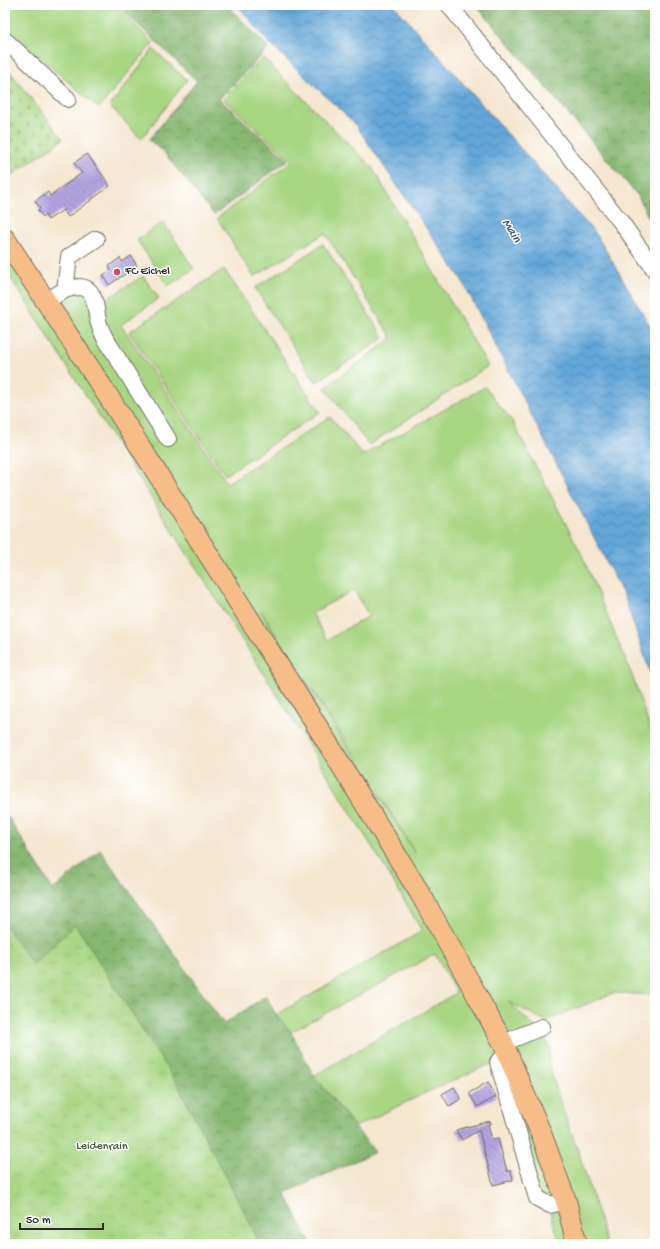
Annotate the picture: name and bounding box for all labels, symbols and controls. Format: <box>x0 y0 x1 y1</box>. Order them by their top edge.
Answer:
water label: Main <box>498 216 524 246</box>
place label: FC Eichel <box>124 265 170 279</box>
marker: FC Eichel <box>112 267 122 277</box>
park label: Leidenrain <box>76 1140 128 1154</box>
scale bar <box>20 1205 103 1231</box>
text: 50 m <box>26 1214 51 1228</box>

